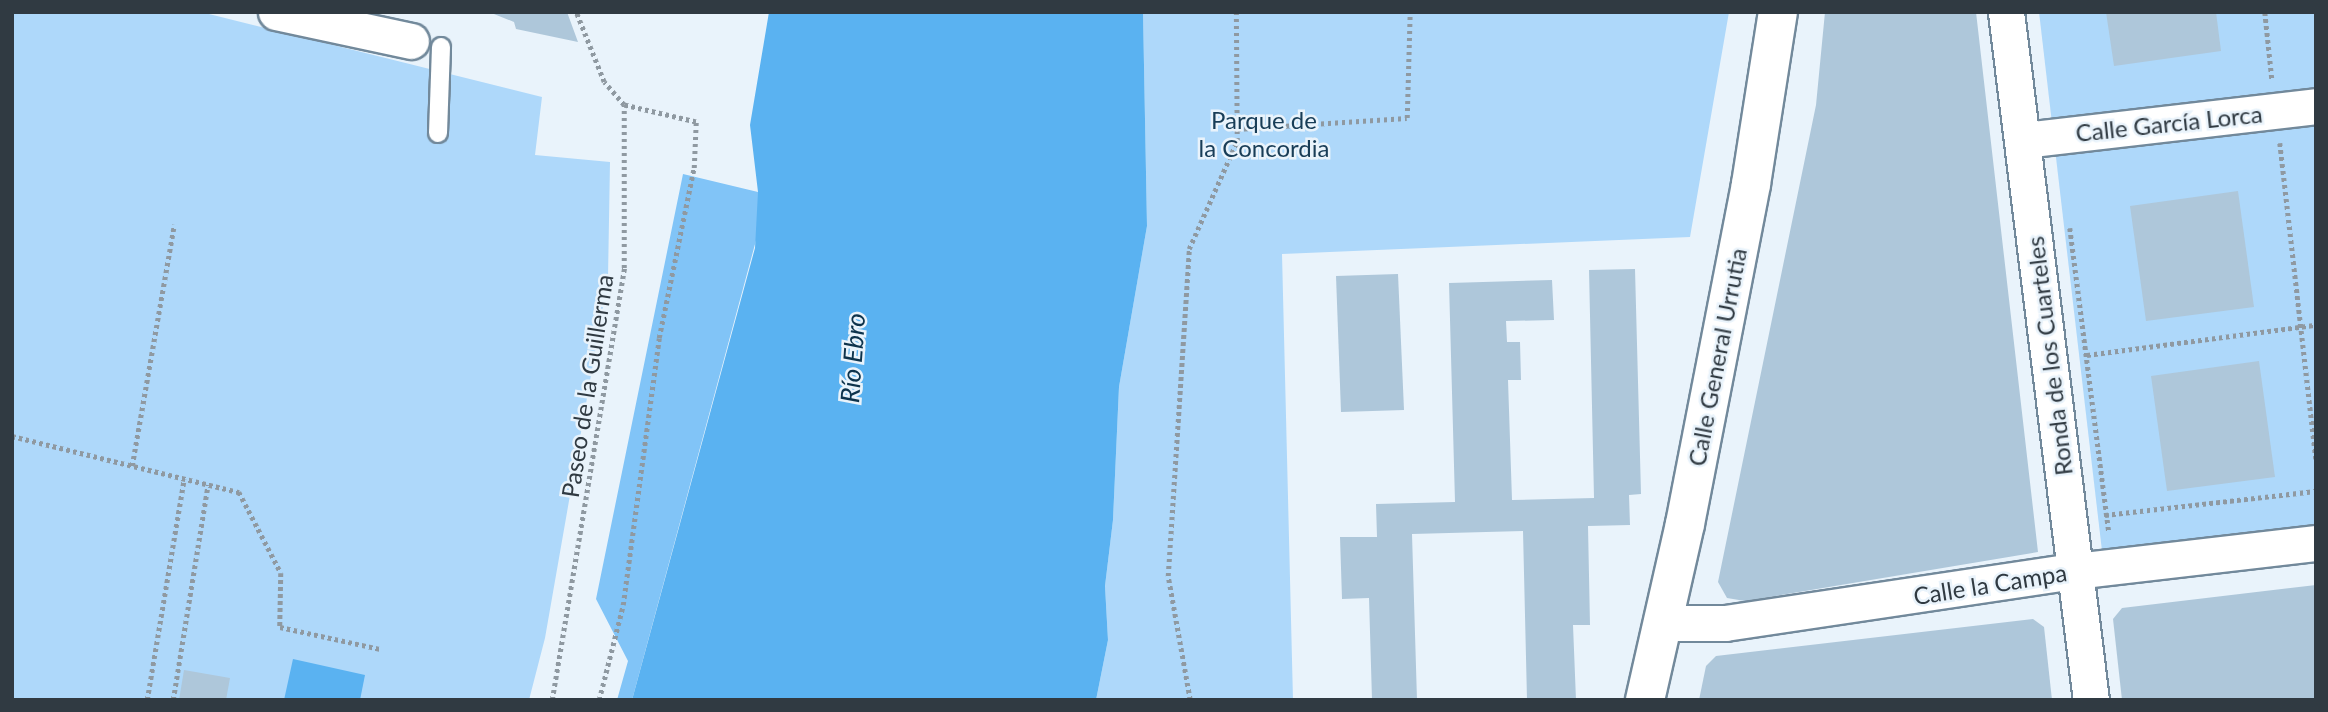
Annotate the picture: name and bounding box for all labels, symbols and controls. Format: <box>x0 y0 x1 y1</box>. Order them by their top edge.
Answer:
street label: Calle García Lorca <box>2074 99 2264 147</box>
park label: Parque de la Concordia <box>1199 106 1329 162</box>
street label: Ronda de los Cuarteles <box>2020 235 2078 477</box>
street label: Calle General Urrutia <box>1682 246 1752 468</box>
street label: Paseo de la Guillerma <box>555 272 619 500</box>
water label: Río Ebro <box>834 312 872 404</box>
street label: Calle la Campa <box>1911 558 2069 610</box>

